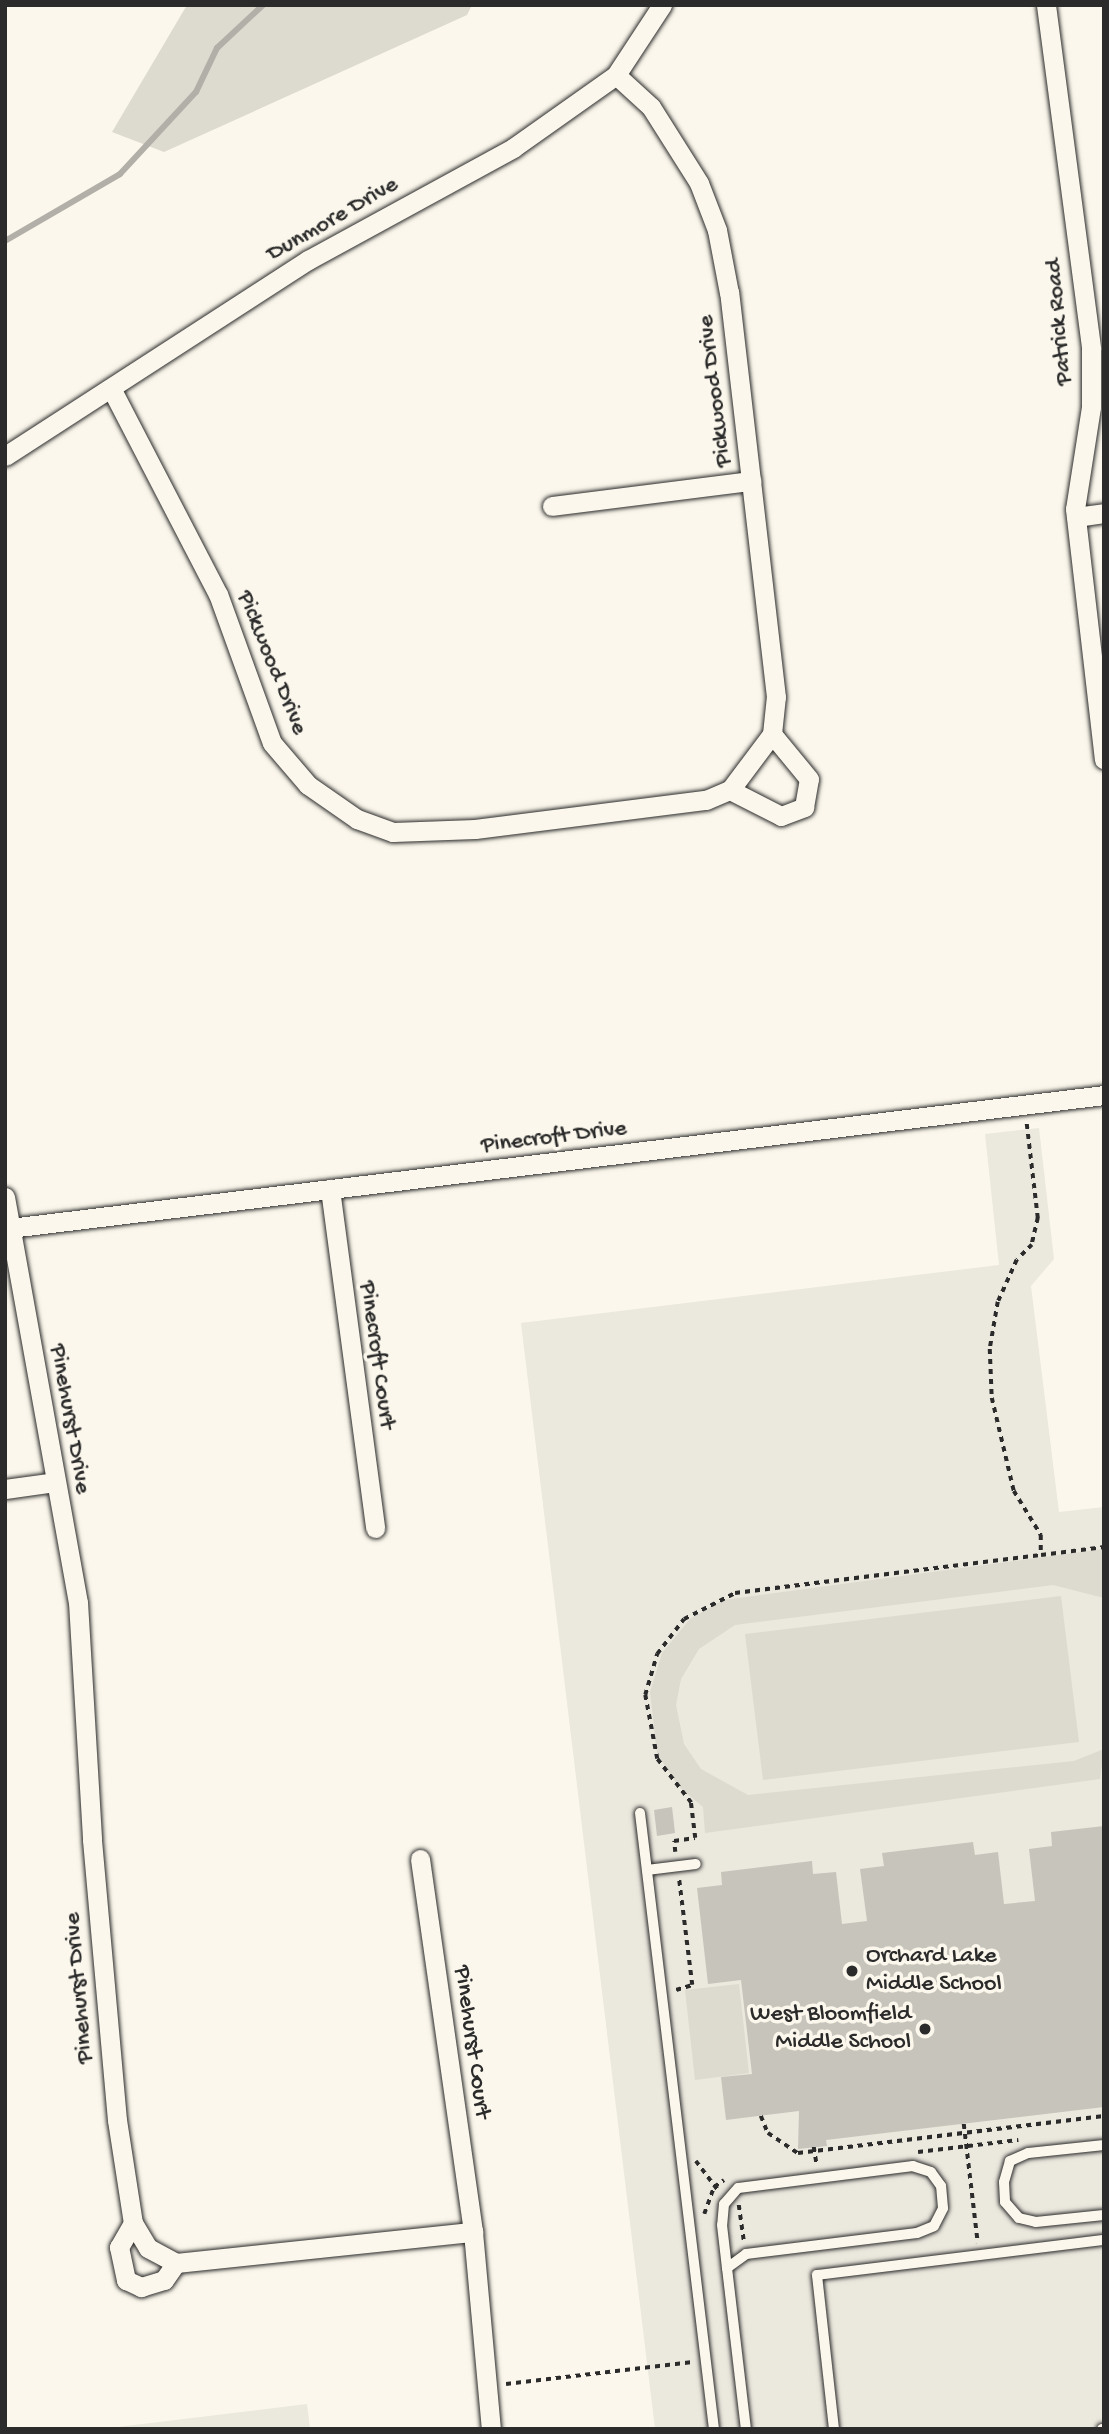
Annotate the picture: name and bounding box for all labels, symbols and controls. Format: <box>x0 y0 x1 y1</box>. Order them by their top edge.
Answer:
street label: Dunmore Drive <box>262 171 404 269</box>
street label: Patrick Road <box>1040 257 1080 387</box>
street label: Pickwood Drive <box>692 313 740 469</box>
street label: Pickwood Drive <box>229 587 313 739</box>
street label: Pinecroft Drive <box>480 1115 628 1161</box>
street label: Pinecroft Court <box>351 1279 401 1431</box>
street label: Pinehurst Drive <box>42 1342 96 1496</box>
street label: Pinehurst Drive <box>59 1911 101 2065</box>
place label: Orchard Lake Middle School <box>866 1943 1002 1999</box>
marker: Orchard Lake Middle School <box>844 1963 860 1979</box>
street label: Pinehurst Court <box>446 1964 496 2120</box>
place label: West Bloomfield Middle School <box>750 2001 911 2057</box>
marker: West Bloomfield Middle School <box>917 2021 933 2037</box>

